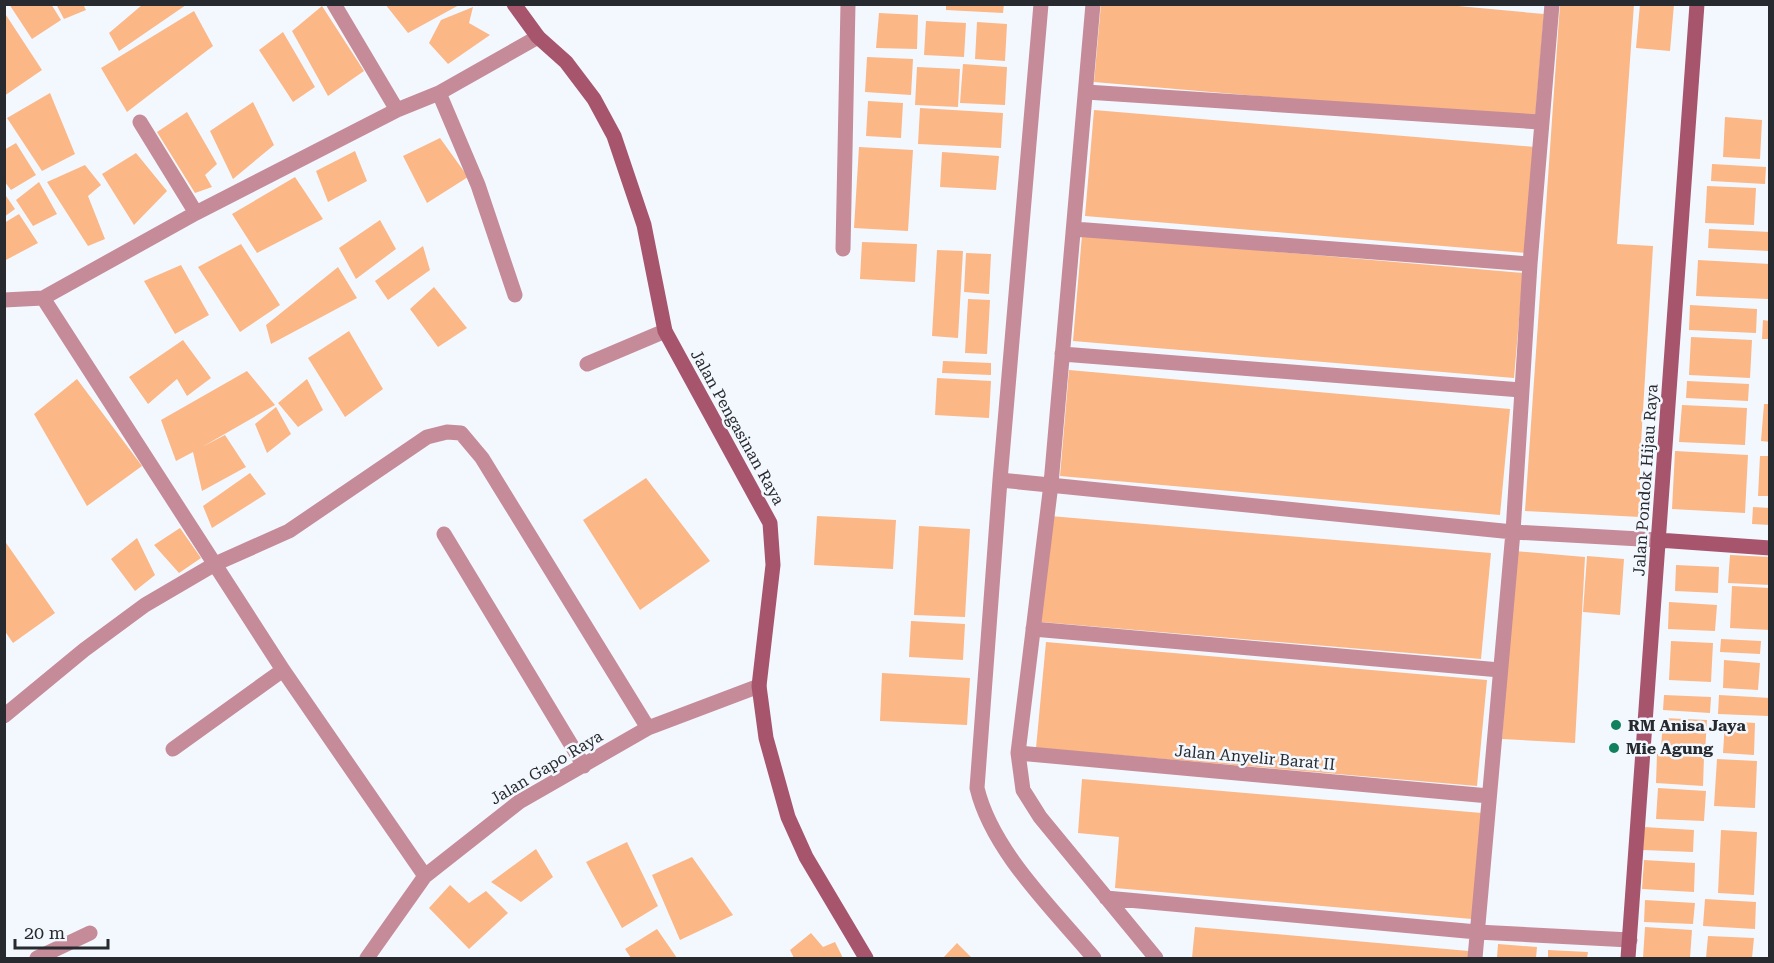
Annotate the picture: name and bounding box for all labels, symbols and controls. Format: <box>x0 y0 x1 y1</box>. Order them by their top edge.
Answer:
street label: Jalan Pengasinan Raya <box>687 346 788 509</box>
street label: Jalan Pondok Hijau Raya <box>1629 383 1662 577</box>
place label: RM Anisa Jaya <box>1628 716 1746 735</box>
marker: RM Anisa Jaya <box>1609 718 1623 732</box>
street label: Jalan Gapo Raya <box>486 726 606 809</box>
place label: Mie Agung <box>1626 739 1713 758</box>
street label: Jalan Anyelir Barat II <box>1174 741 1336 774</box>
marker: Mie Agung <box>1607 741 1621 755</box>
scale bar <box>15 912 108 950</box>
text: 20 m <box>24 922 65 943</box>

